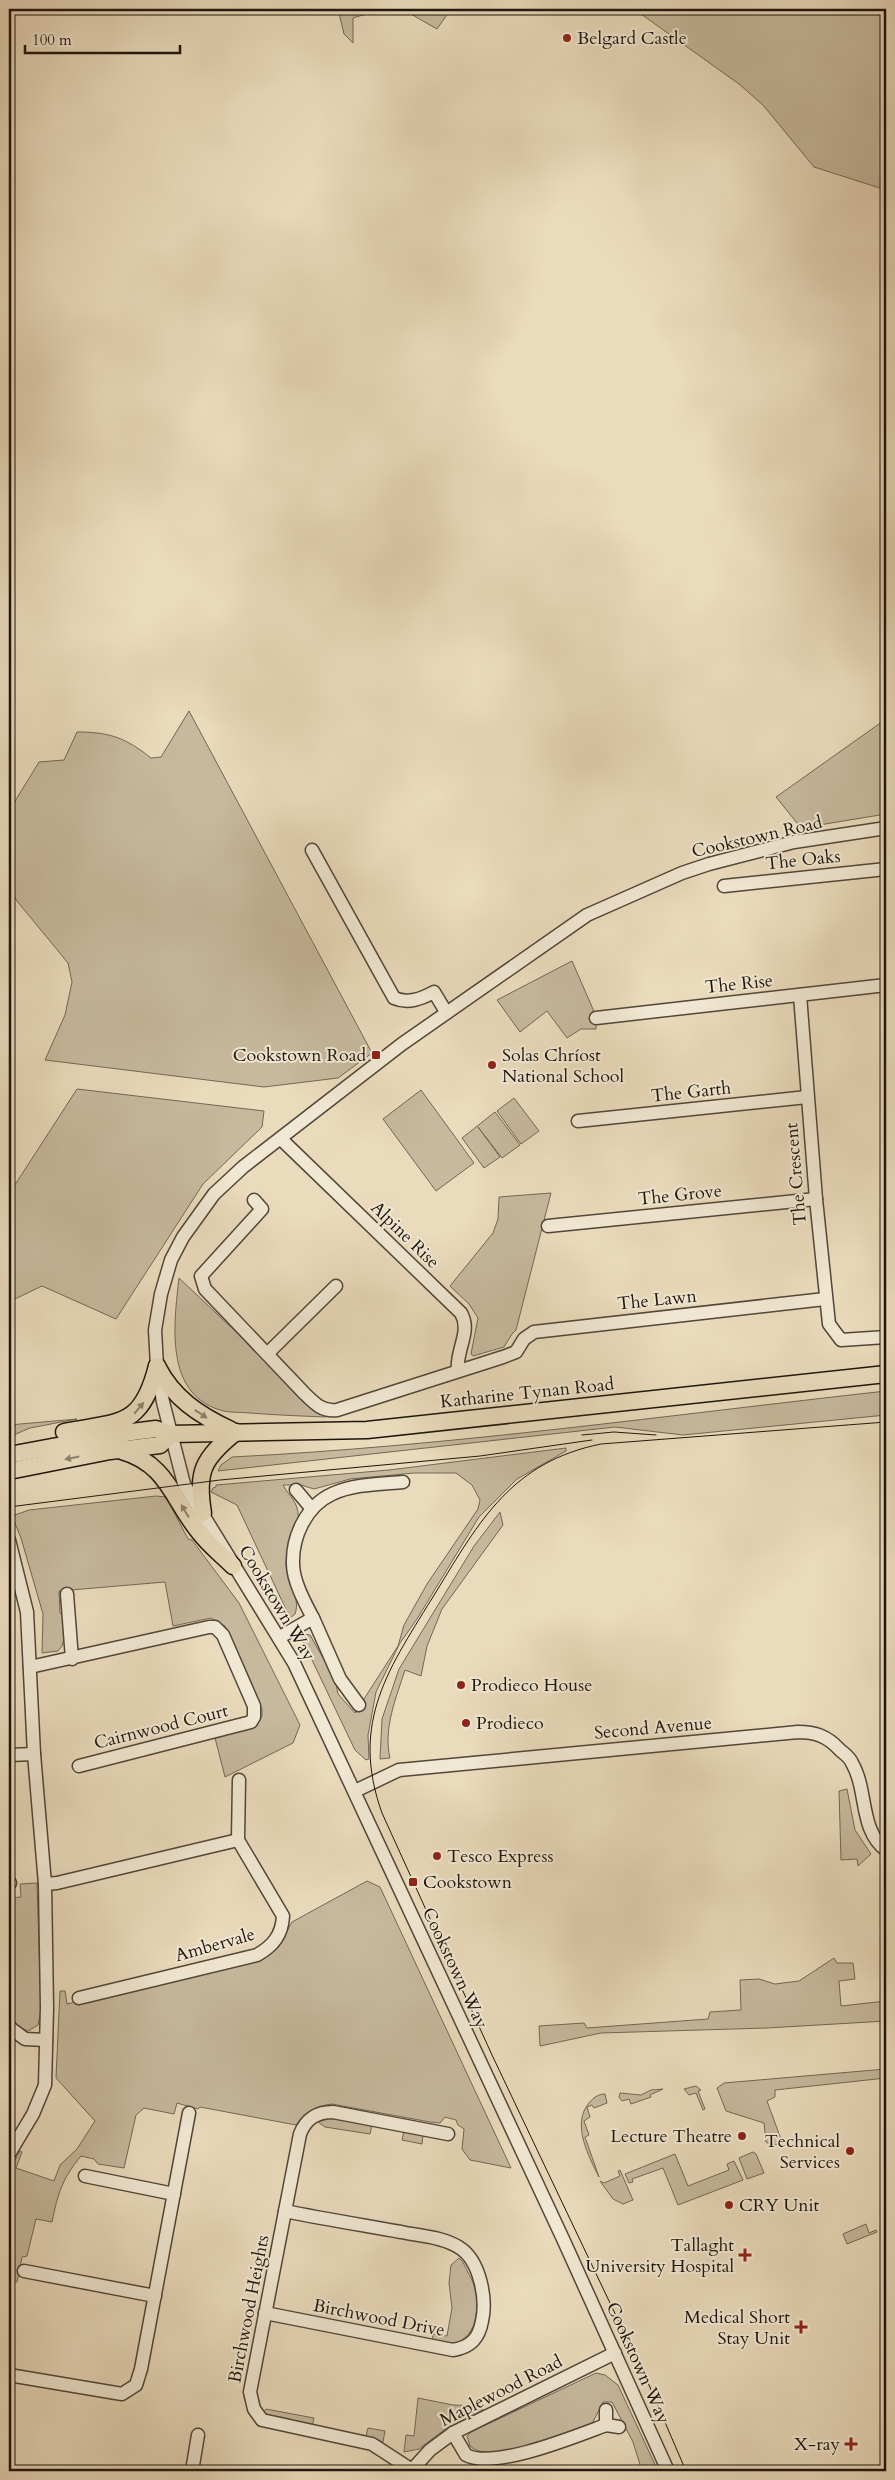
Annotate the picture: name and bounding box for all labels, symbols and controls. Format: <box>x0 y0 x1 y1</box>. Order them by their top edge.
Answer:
scale bar <box>25 22 180 54</box>
place label: Belgard Castle <box>577 26 687 51</box>
text: 100 m <box>32 30 72 50</box>
marker: Belgard Castle <box>561 32 573 44</box>
street label: Cookstown Road <box>689 810 825 864</box>
street label: The Oaks <box>764 844 842 876</box>
street label: The Rise <box>704 968 774 1000</box>
place label: Cookstown Road <box>233 1043 366 1068</box>
place label: Solas Chríost National School <box>502 1043 625 1089</box>
marker: Cookstown Road <box>370 1049 382 1061</box>
marker: Solas Chríost National School <box>486 1059 498 1071</box>
street label: The Garth <box>650 1075 732 1109</box>
street label: The Crescent <box>779 1121 813 1226</box>
street label: The Grove <box>637 1178 723 1212</box>
street label: Alpine Rise <box>365 1196 445 1274</box>
street label: The Lawn <box>616 1283 699 1317</box>
street label: Katharine Tynan Road <box>439 1371 616 1415</box>
one-way arrow <box>134 1402 145 1415</box>
one-way arrow <box>194 1410 207 1419</box>
one-way arrow <box>63 1455 79 1463</box>
one-way arrow <box>180 1504 189 1517</box>
street label: Cookstown Way <box>233 1540 322 1666</box>
place label: Prodieco House <box>471 1673 592 1698</box>
marker: Prodieco House <box>455 1679 467 1691</box>
street label: Cairnwood Court <box>91 1698 231 1756</box>
street label: Second Avenue <box>593 1710 713 1746</box>
place label: Prodieco <box>476 1711 544 1736</box>
marker: Prodieco <box>460 1717 472 1729</box>
place label: Tesco Express <box>447 1844 554 1869</box>
marker: Tesco Express <box>431 1850 443 1862</box>
place label: Cookstown <box>423 1870 513 1895</box>
marker: Cookstown <box>407 1876 419 1888</box>
street label: Cookstown Way <box>416 1903 494 2033</box>
street label: Ambervale <box>172 1922 258 1968</box>
place label: Lecture Theatre <box>610 2124 732 2149</box>
place label: Technical Services <box>765 2129 840 2175</box>
marker: Lecture Theatre <box>736 2130 748 2142</box>
marker: Technical Services <box>844 2145 856 2157</box>
place label: CRY Unit <box>739 2193 819 2218</box>
marker: CRY Unit <box>723 2199 735 2211</box>
street label: Birchwood Heights <box>222 2233 276 2385</box>
place label: Tallaght University Hospital <box>586 2233 734 2279</box>
marker: Tallaght University Hospital <box>738 2248 752 2262</box>
street label: Birchwood Drive <box>311 2293 447 2343</box>
street label: Cookstown Way <box>600 2298 676 2428</box>
place label: Medical Short Stay Unit <box>684 2305 790 2351</box>
marker: Medical Short Stay Unit <box>794 2320 808 2334</box>
street label: Maplewood Road <box>435 2349 567 2433</box>
place label: X-ray <box>794 2432 840 2457</box>
marker: X-ray <box>844 2437 858 2451</box>

